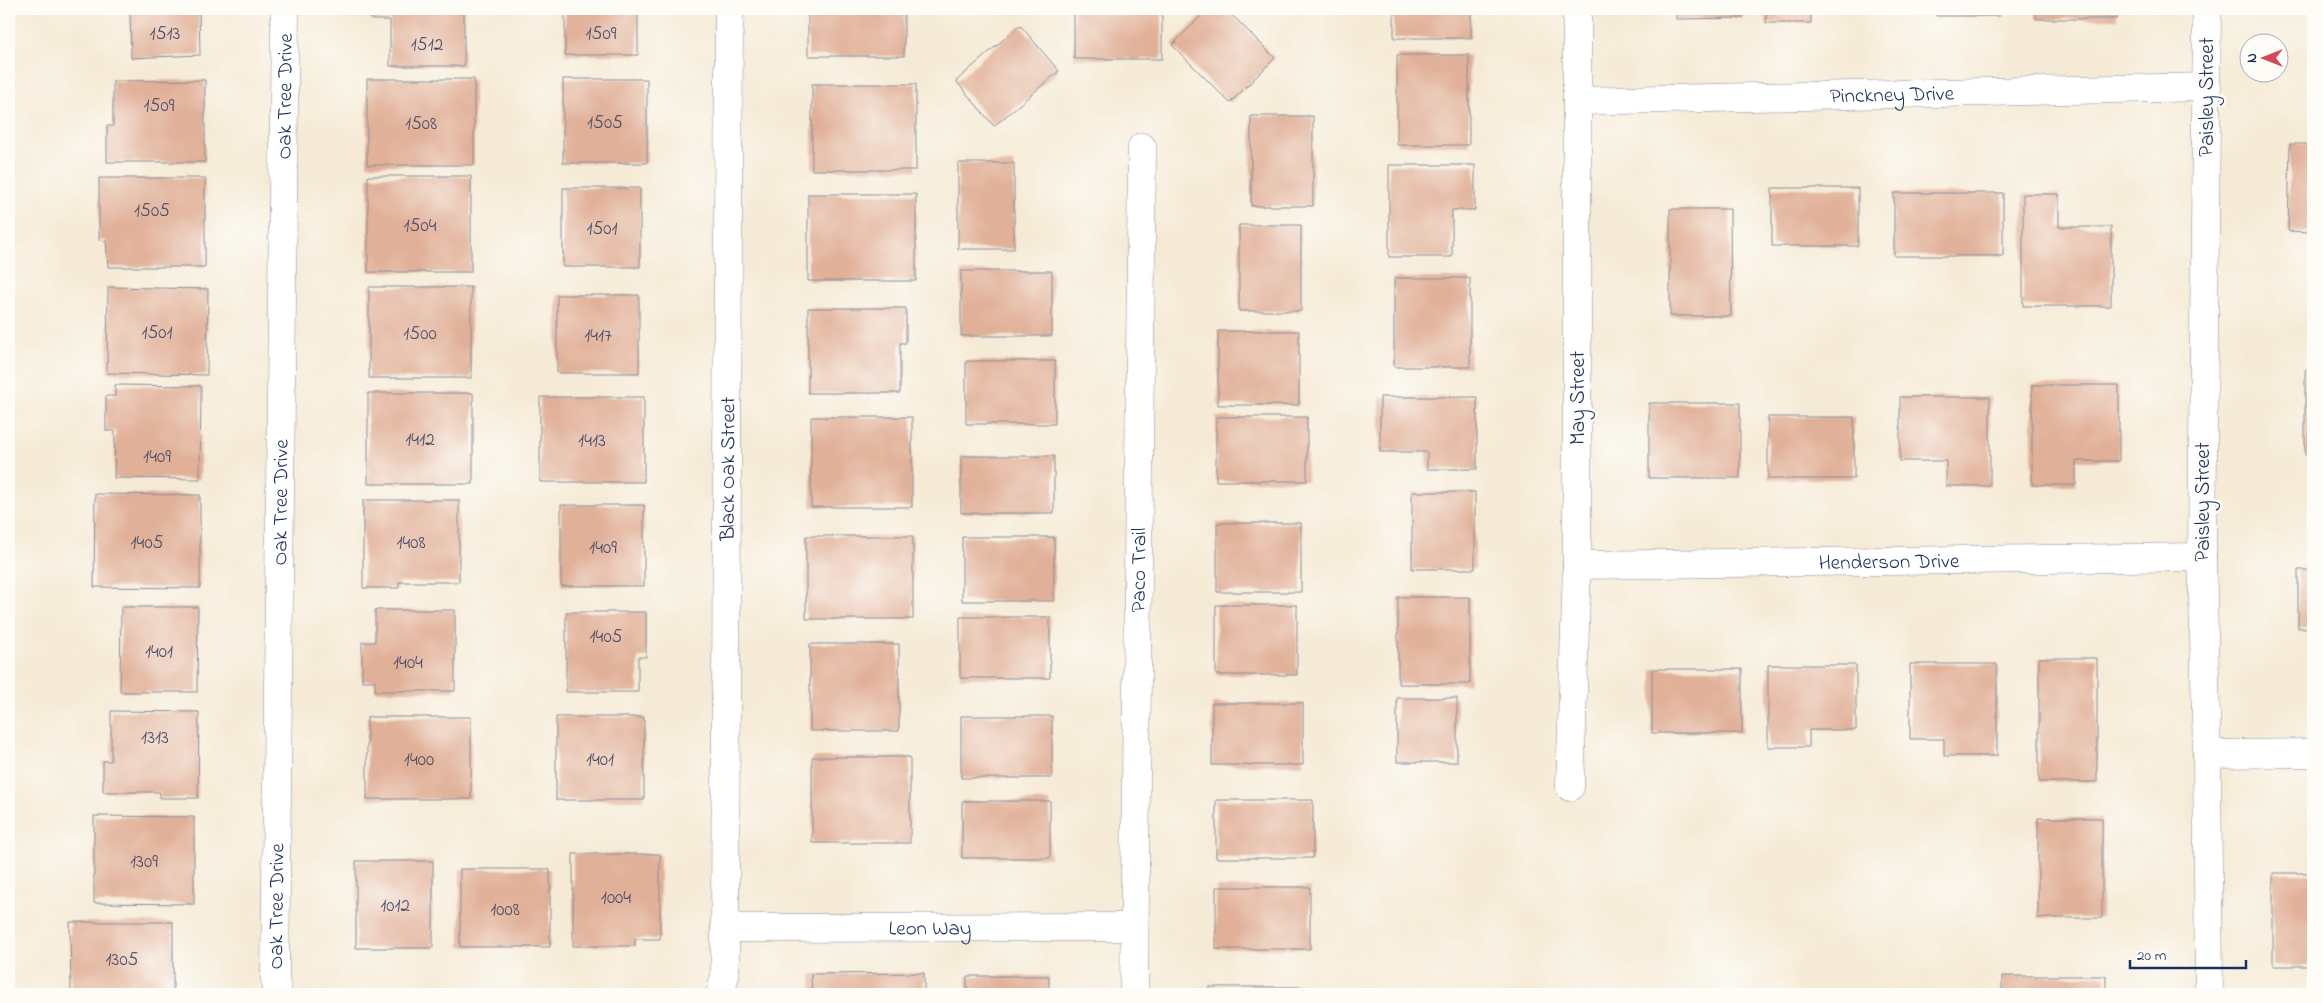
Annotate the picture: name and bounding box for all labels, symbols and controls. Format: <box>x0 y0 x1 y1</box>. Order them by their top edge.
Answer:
house number: 1513 <box>150 21 181 48</box>
house number: 1509 <box>586 21 617 48</box>
house number: 1512 <box>411 32 443 59</box>
north arrow <box>2240 32 2290 82</box>
street label: Oak Tree Drive <box>270 33 302 160</box>
street label: Paisley Street <box>2193 37 2225 157</box>
text: N <box>2242 53 2263 63</box>
street label: Pinckney Drive <box>1830 80 1955 113</box>
house number: 1509 <box>144 93 175 120</box>
house number: 1505 <box>587 110 623 137</box>
house number: 1508 <box>405 111 437 138</box>
house number: 1505 <box>134 198 170 225</box>
house number: 1504 <box>404 213 437 240</box>
house number: 1501 <box>586 216 618 243</box>
house number: 1501 <box>141 320 173 347</box>
house number: 1500 <box>403 321 437 348</box>
house number: 1417 <box>584 323 612 350</box>
street label: May Street <box>1564 351 1596 445</box>
street label: Black Oak Street <box>714 397 744 542</box>
house number: 1412 <box>405 427 435 454</box>
house number: 1413 <box>578 428 606 455</box>
street label: Oak Tree Drive <box>266 439 298 566</box>
street label: Paisley Street <box>2189 442 2221 562</box>
house number: 1409 <box>143 444 171 471</box>
street label: Paco Trail <box>1125 527 1155 613</box>
house number: 1405 <box>131 530 164 557</box>
house number: 1408 <box>396 530 426 557</box>
house number: 1409 <box>589 535 617 562</box>
street label: Henderson Drive <box>1818 547 1960 579</box>
house number: 1405 <box>590 624 623 651</box>
house number: 1401 <box>145 639 173 666</box>
house number: 1404 <box>393 650 423 677</box>
house number: 1313 <box>141 725 169 752</box>
house number: 1400 <box>404 747 434 774</box>
house number: 1401 <box>586 747 614 774</box>
street label: Oak Tree Drive <box>262 843 293 970</box>
house number: 1309 <box>130 849 158 876</box>
house number: 1004 <box>601 885 631 912</box>
house number: 1012 <box>380 893 410 920</box>
house number: 1008 <box>490 897 520 924</box>
street label: Leon Way <box>888 914 972 946</box>
scale bar <box>2130 938 2246 970</box>
text: 20 m <box>2137 945 2167 967</box>
house number: 1305 <box>106 947 139 974</box>

